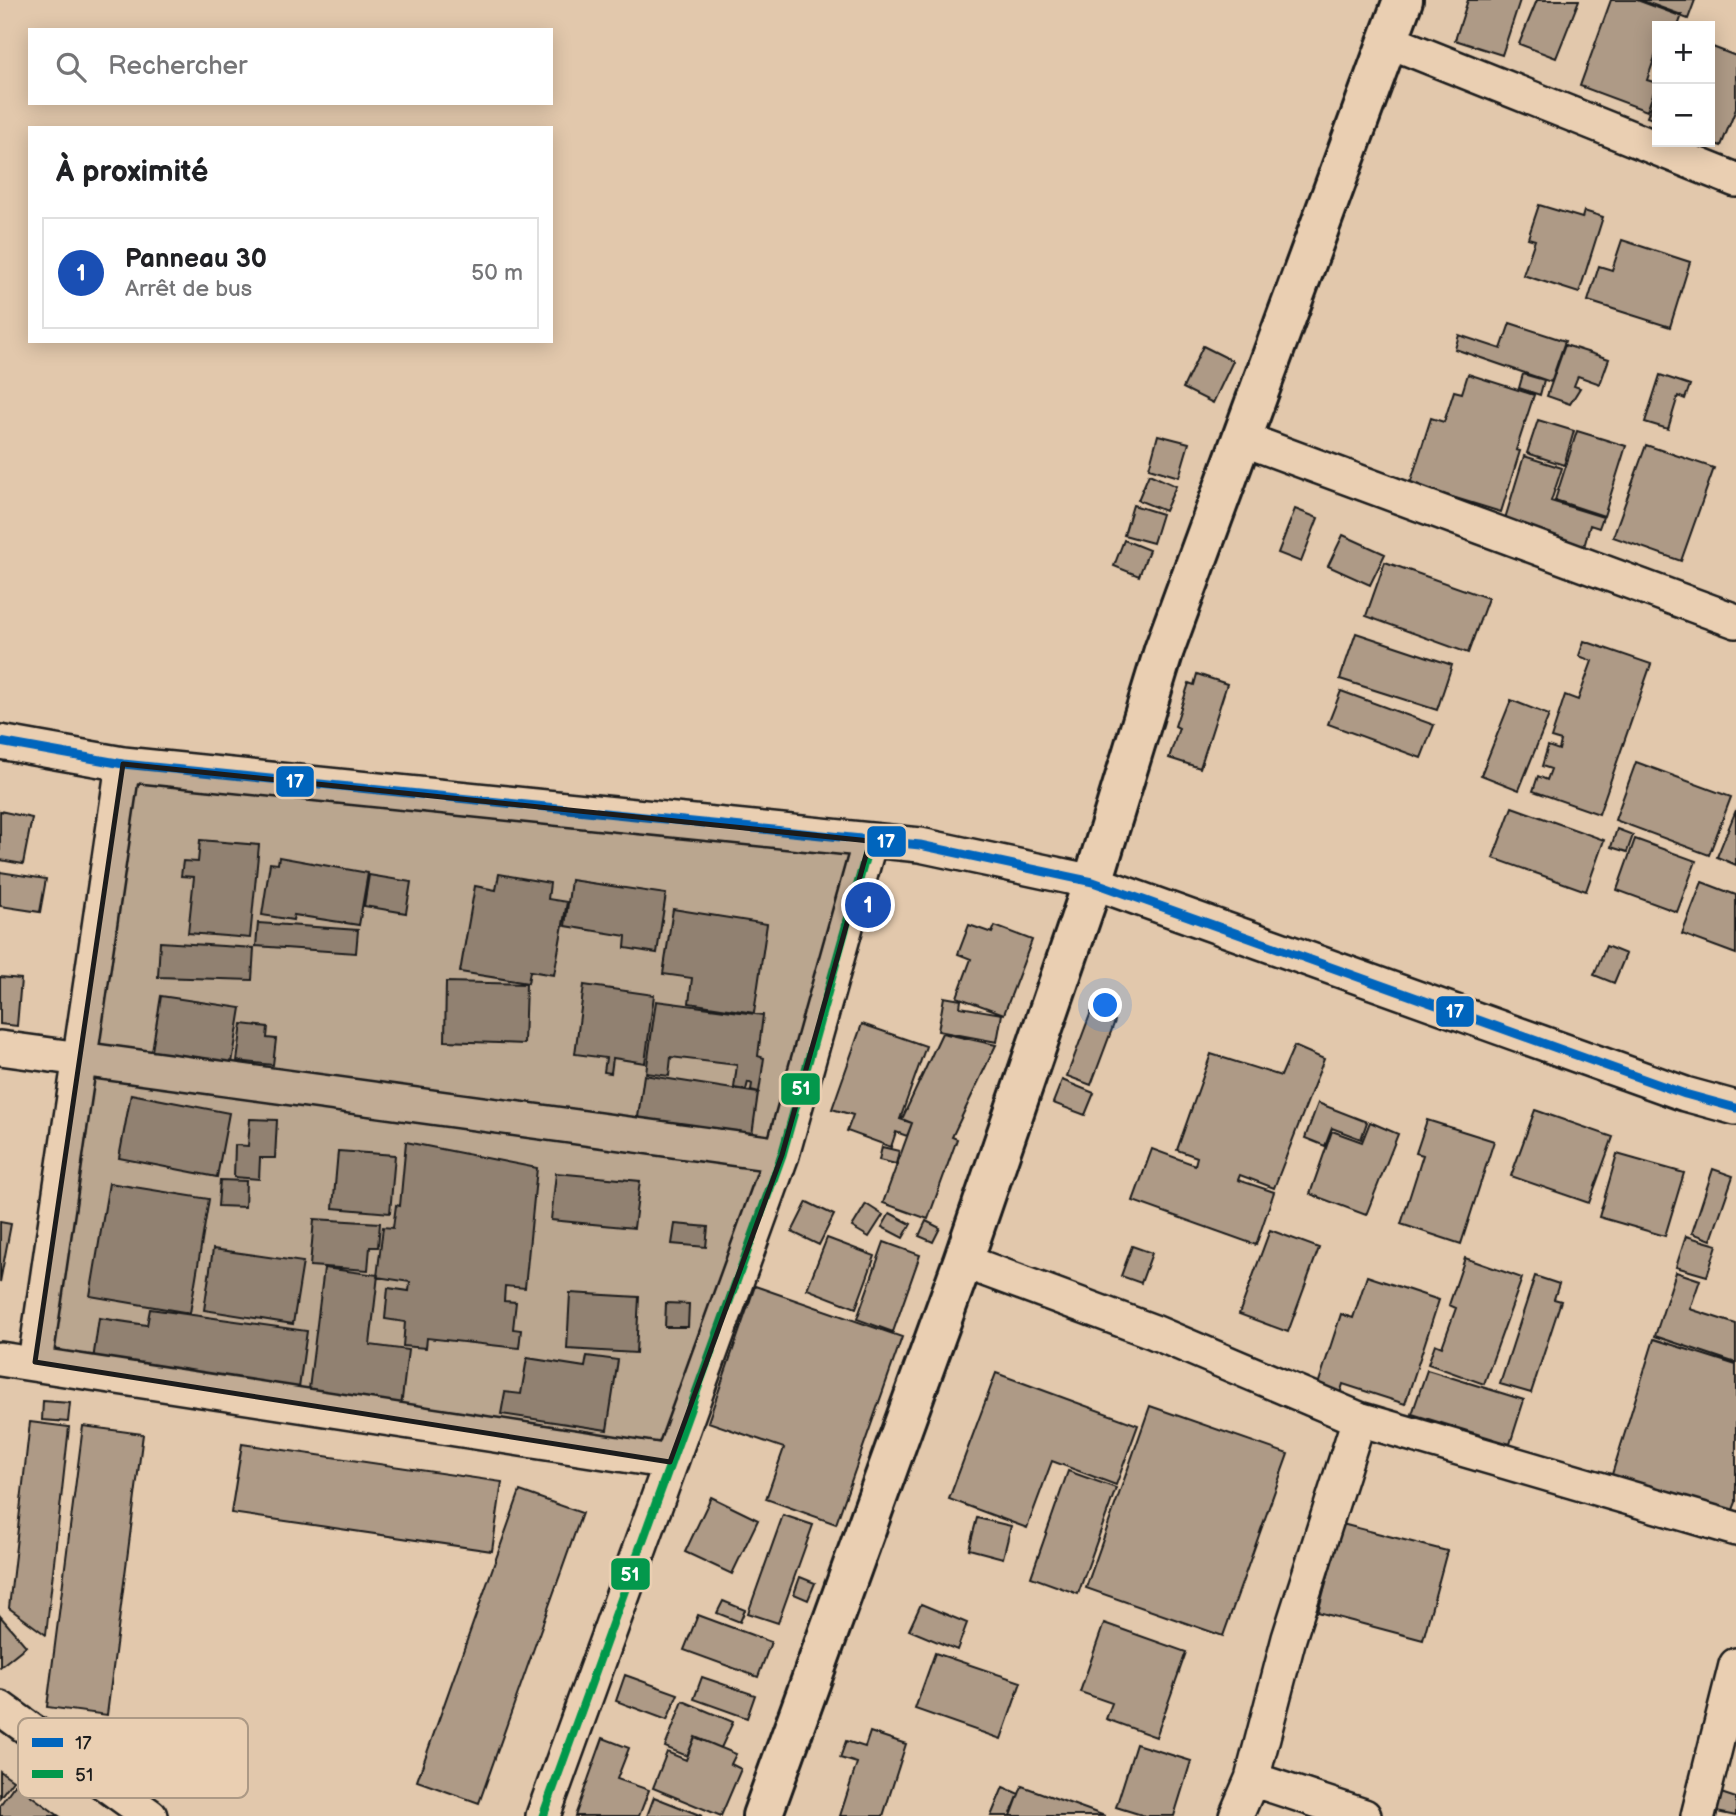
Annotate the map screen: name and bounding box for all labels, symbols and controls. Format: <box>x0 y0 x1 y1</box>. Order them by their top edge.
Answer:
map controls <box>1652 21 1715 147</box>
button: + <box>1652 21 1715 84</box>
search box <box>28 28 553 105</box>
icon: search <box>52 48 90 86</box>
text: Rechercher <box>108 51 247 82</box>
button: − <box>1652 84 1715 147</box>
text: À proximité <box>56 154 208 190</box>
text: Panneau 30 <box>125 244 267 275</box>
text: 1 <box>76 259 86 287</box>
text: 50 m <box>471 259 523 287</box>
text: Arrêt de bus <box>125 275 252 303</box>
line badge: 17 <box>275 765 315 798</box>
text: 17 <box>286 771 305 794</box>
line badge: 17 <box>866 825 907 858</box>
text: 17 <box>877 831 896 854</box>
pin: 1 <box>845 879 891 931</box>
your location <box>1088 988 1122 1022</box>
line badge: 17 <box>1435 995 1475 1028</box>
text: 17 <box>1446 1001 1465 1024</box>
line badge: 51 <box>780 1072 821 1106</box>
text: 51 <box>792 1078 810 1101</box>
line badge: 51 <box>610 1557 651 1591</box>
text: 51 <box>621 1564 639 1587</box>
legend <box>18 1718 248 1798</box>
text: 17 <box>75 1732 92 1755</box>
text: 51 <box>75 1764 93 1787</box>

